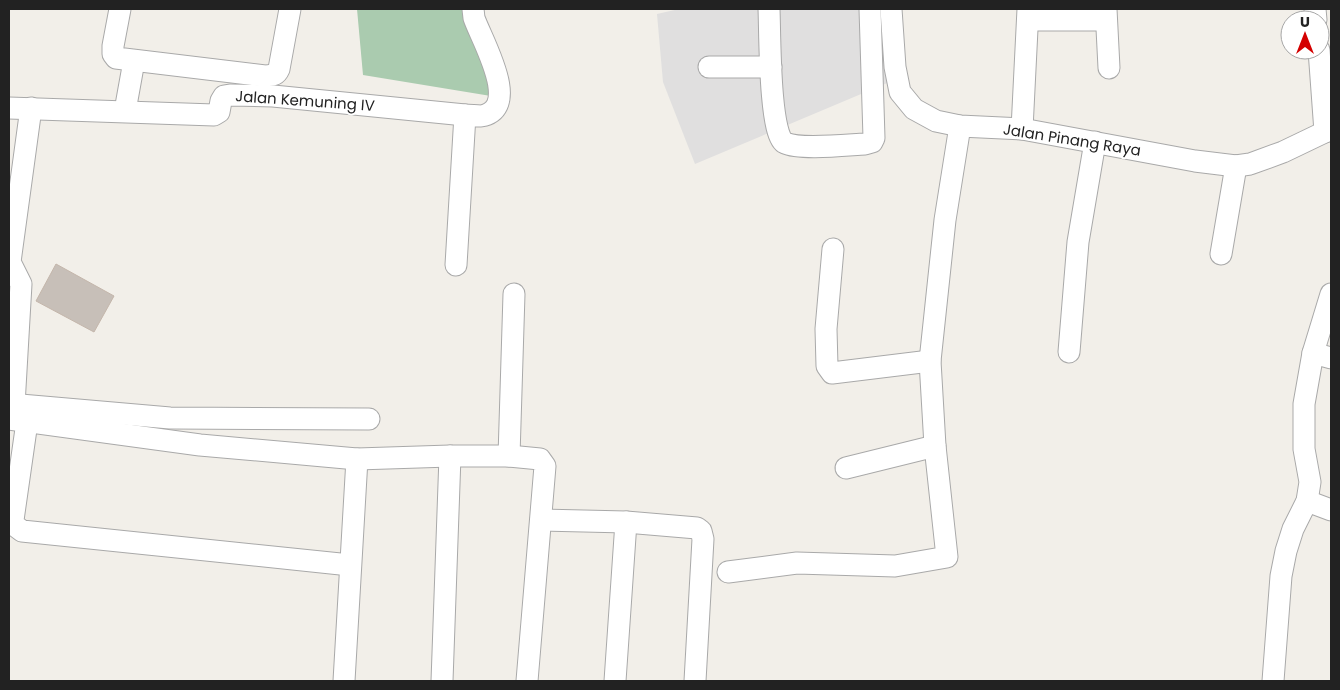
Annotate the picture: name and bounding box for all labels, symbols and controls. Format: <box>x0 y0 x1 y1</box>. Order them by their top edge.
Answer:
north arrow <box>1280 10 1330 60</box>
text: U <box>1300 12 1310 32</box>
street label: Jalan Kemuning IV <box>235 85 375 116</box>
street label: Jalan Pinang Raya <box>1002 118 1142 161</box>

